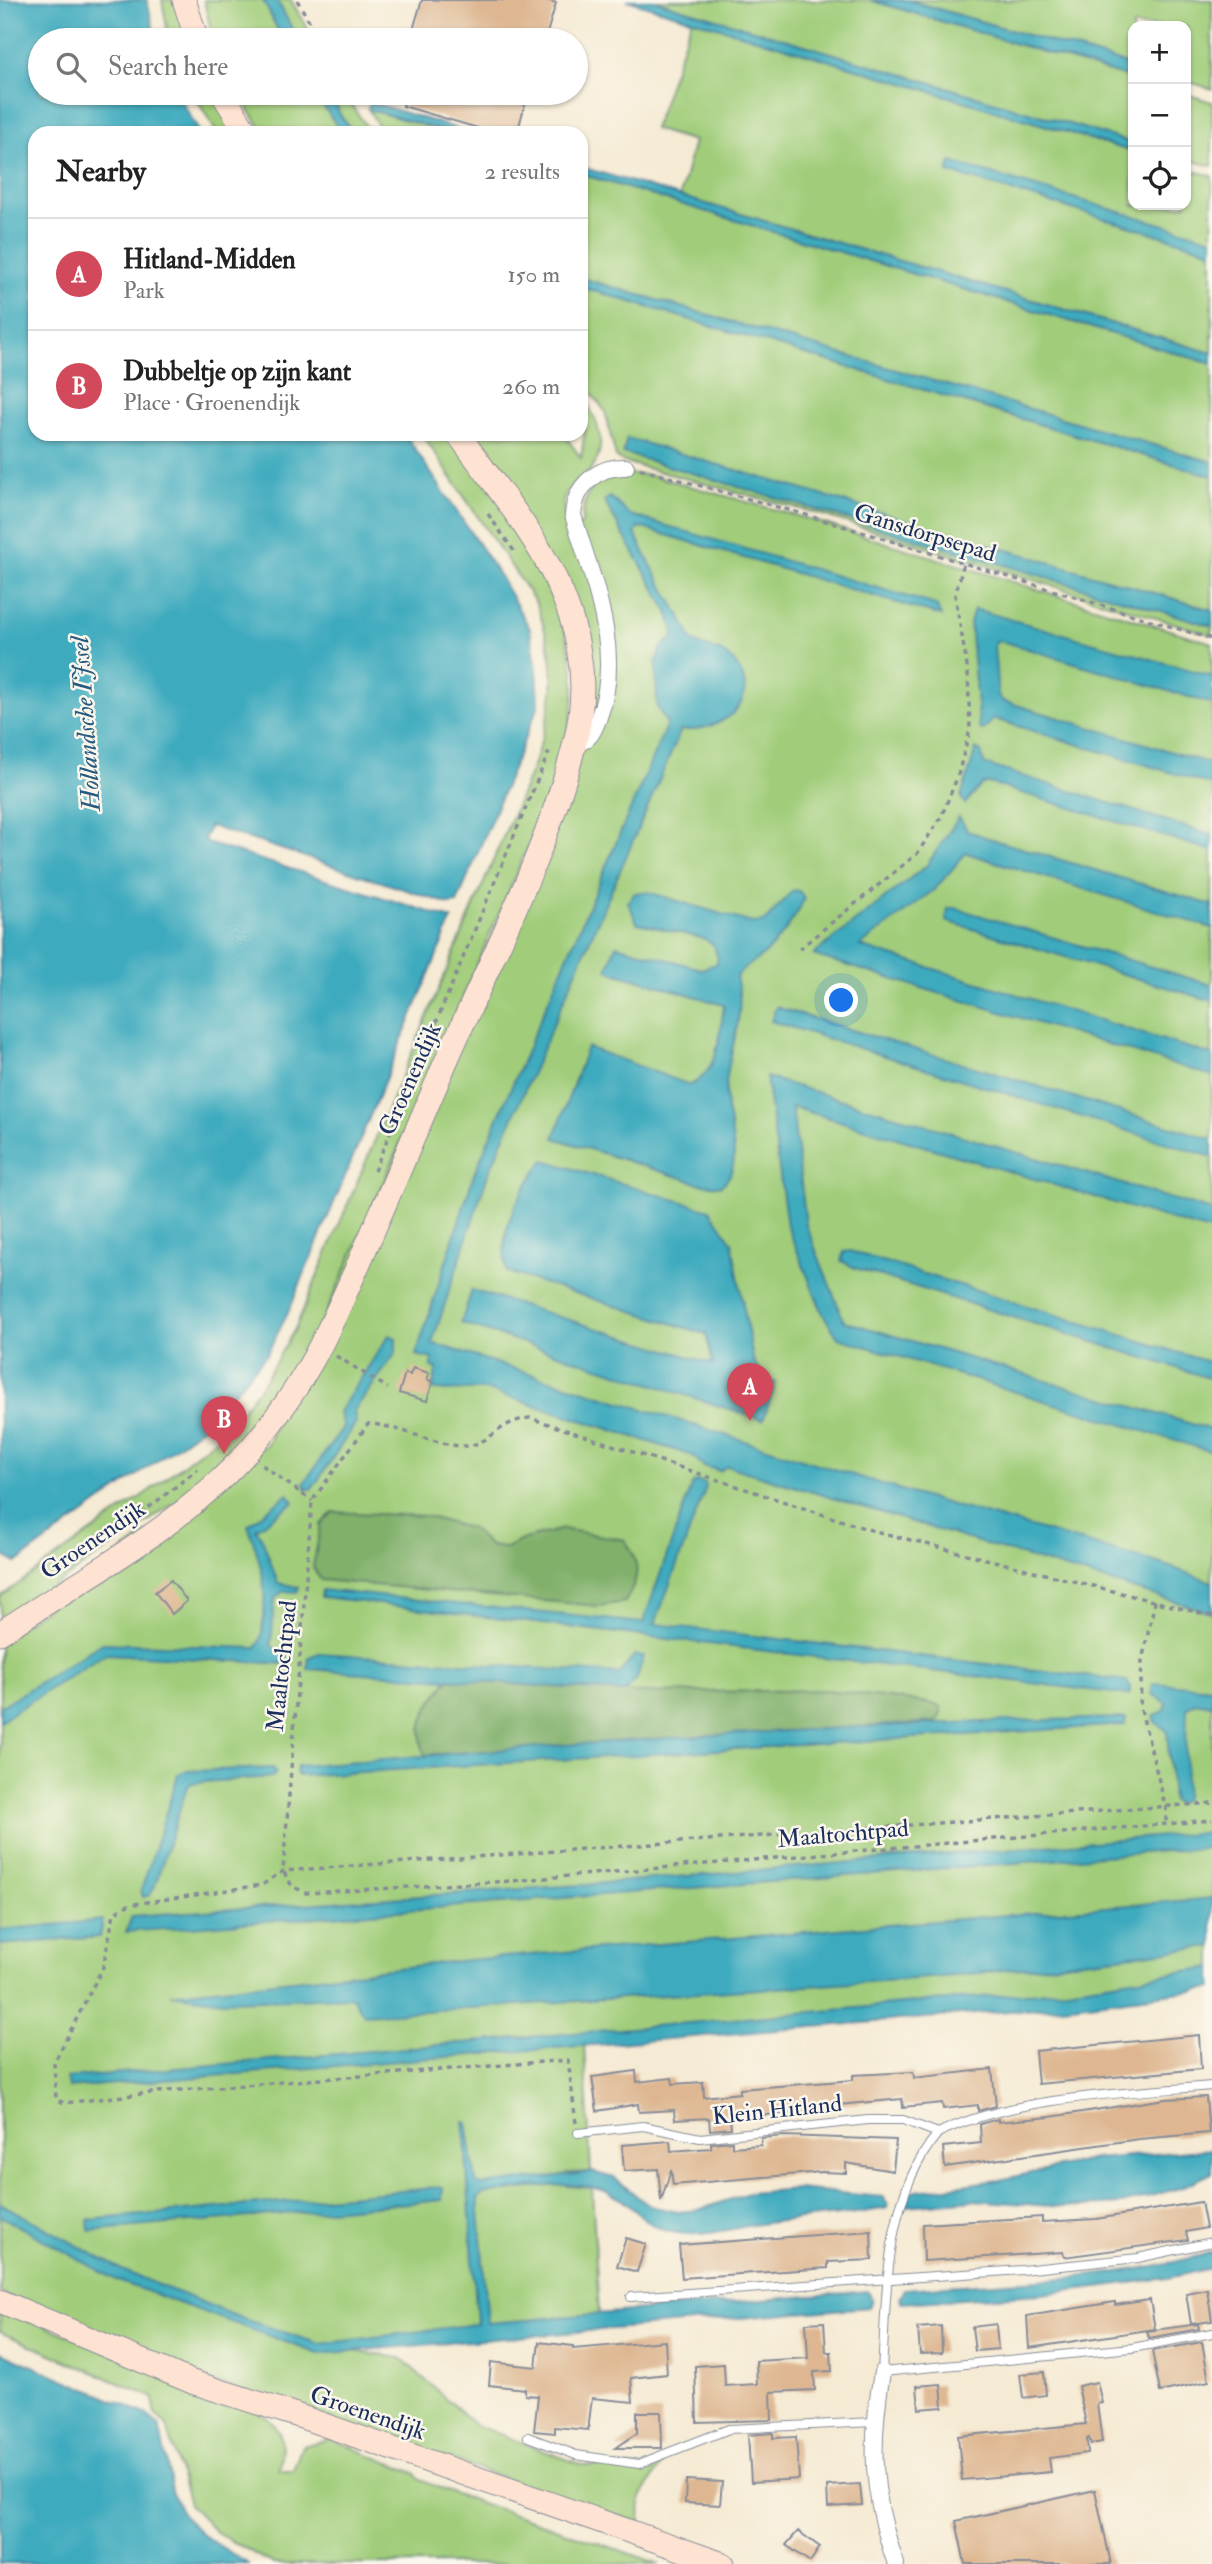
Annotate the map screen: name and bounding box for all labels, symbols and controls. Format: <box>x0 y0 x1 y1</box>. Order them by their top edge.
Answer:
map controls <box>1128 21 1191 210</box>
button: + <box>1128 21 1191 84</box>
search box <box>28 28 588 105</box>
icon: search <box>52 48 90 86</box>
text: Search here <box>108 51 228 83</box>
button: − <box>1128 84 1191 147</box>
button: locate <box>1128 147 1191 210</box>
text: Nearby <box>56 153 146 190</box>
text: 2 results <box>485 157 560 186</box>
text: Hitland-Midden <box>123 244 296 276</box>
text: A <box>72 260 86 289</box>
text: 150 m <box>507 260 560 289</box>
text: Park <box>123 276 165 305</box>
text: Dubbeltje op zijn kant <box>123 356 351 388</box>
text: B <box>71 372 87 401</box>
text: 260 m <box>502 372 560 401</box>
text: Place · Groenendijk <box>123 388 300 417</box>
street label: Gansdorpsepad <box>850 497 1000 569</box>
water label: Hollandsche IJssel <box>64 634 108 813</box>
your location <box>824 983 858 1017</box>
street label: Groenendijk <box>371 1017 449 1140</box>
pin: A <box>727 1363 773 1421</box>
pin: B <box>201 1396 247 1454</box>
street label: Groenendijk <box>34 1493 152 1587</box>
street label: Maaltochtpad <box>260 1599 304 1733</box>
street label: Maaltochtpad <box>776 1813 910 1855</box>
street label: Klein Hitland <box>710 2088 844 2132</box>
street label: Groenendijk <box>306 2379 430 2447</box>

